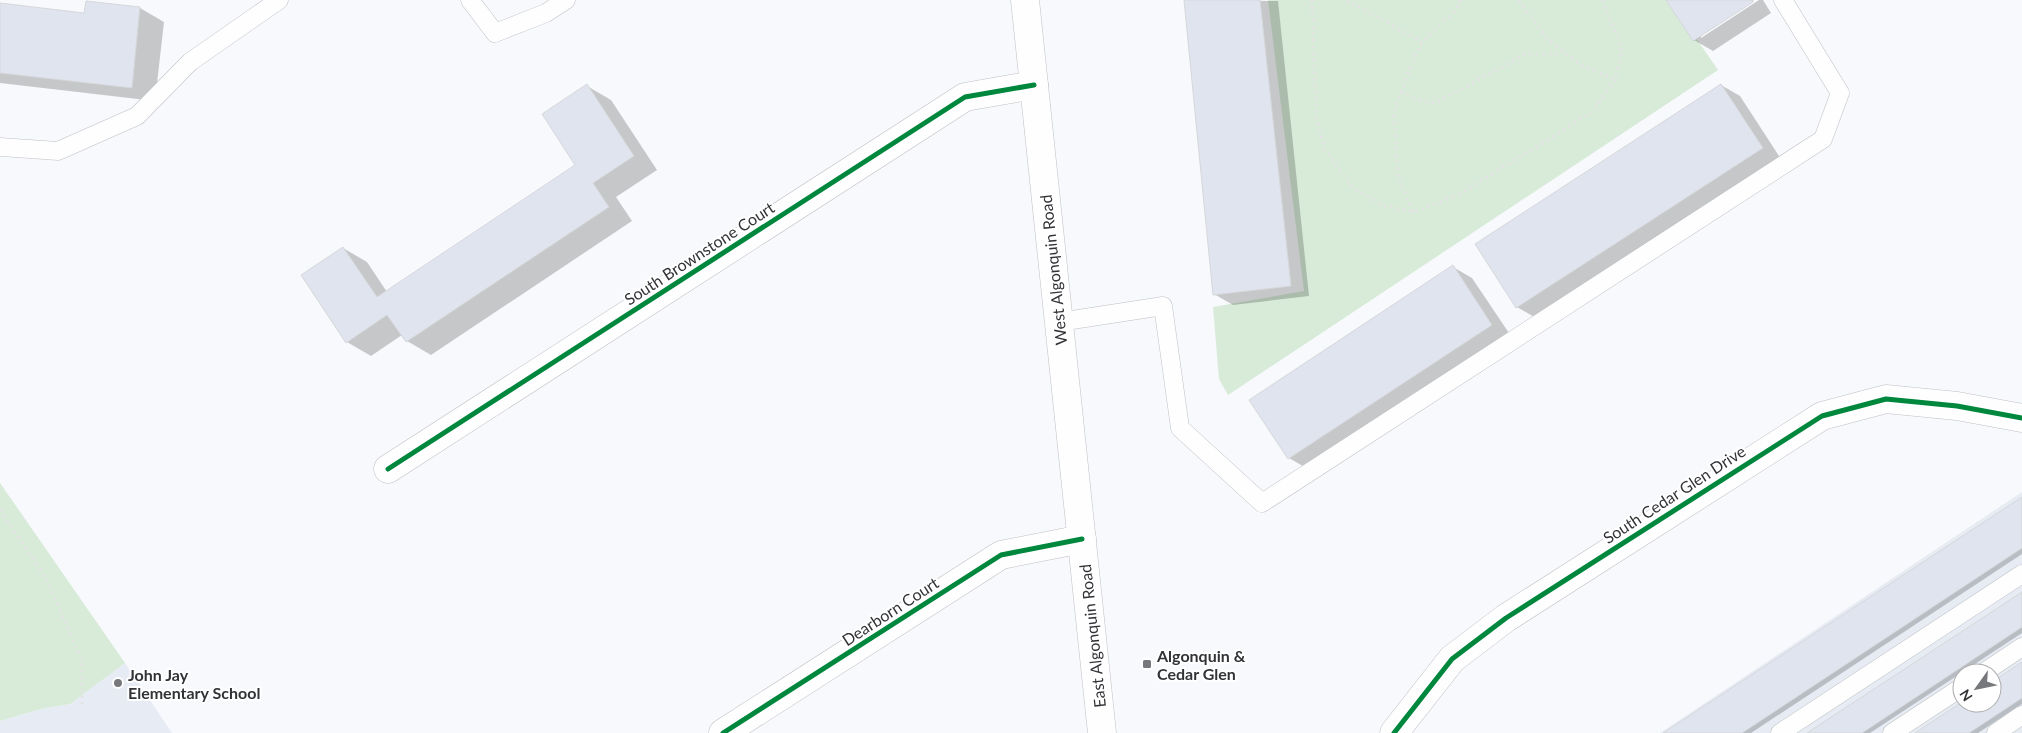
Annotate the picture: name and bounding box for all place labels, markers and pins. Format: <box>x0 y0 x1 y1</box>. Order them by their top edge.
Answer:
place label: Algonquin & Cedar Glen <box>1156 646 1246 683</box>
marker: Algonquin & Cedar Glen <box>1141 658 1153 670</box>
place label: John Jay Elementary School <box>128 665 260 702</box>
marker: John Jay Elementary School <box>112 677 124 689</box>

